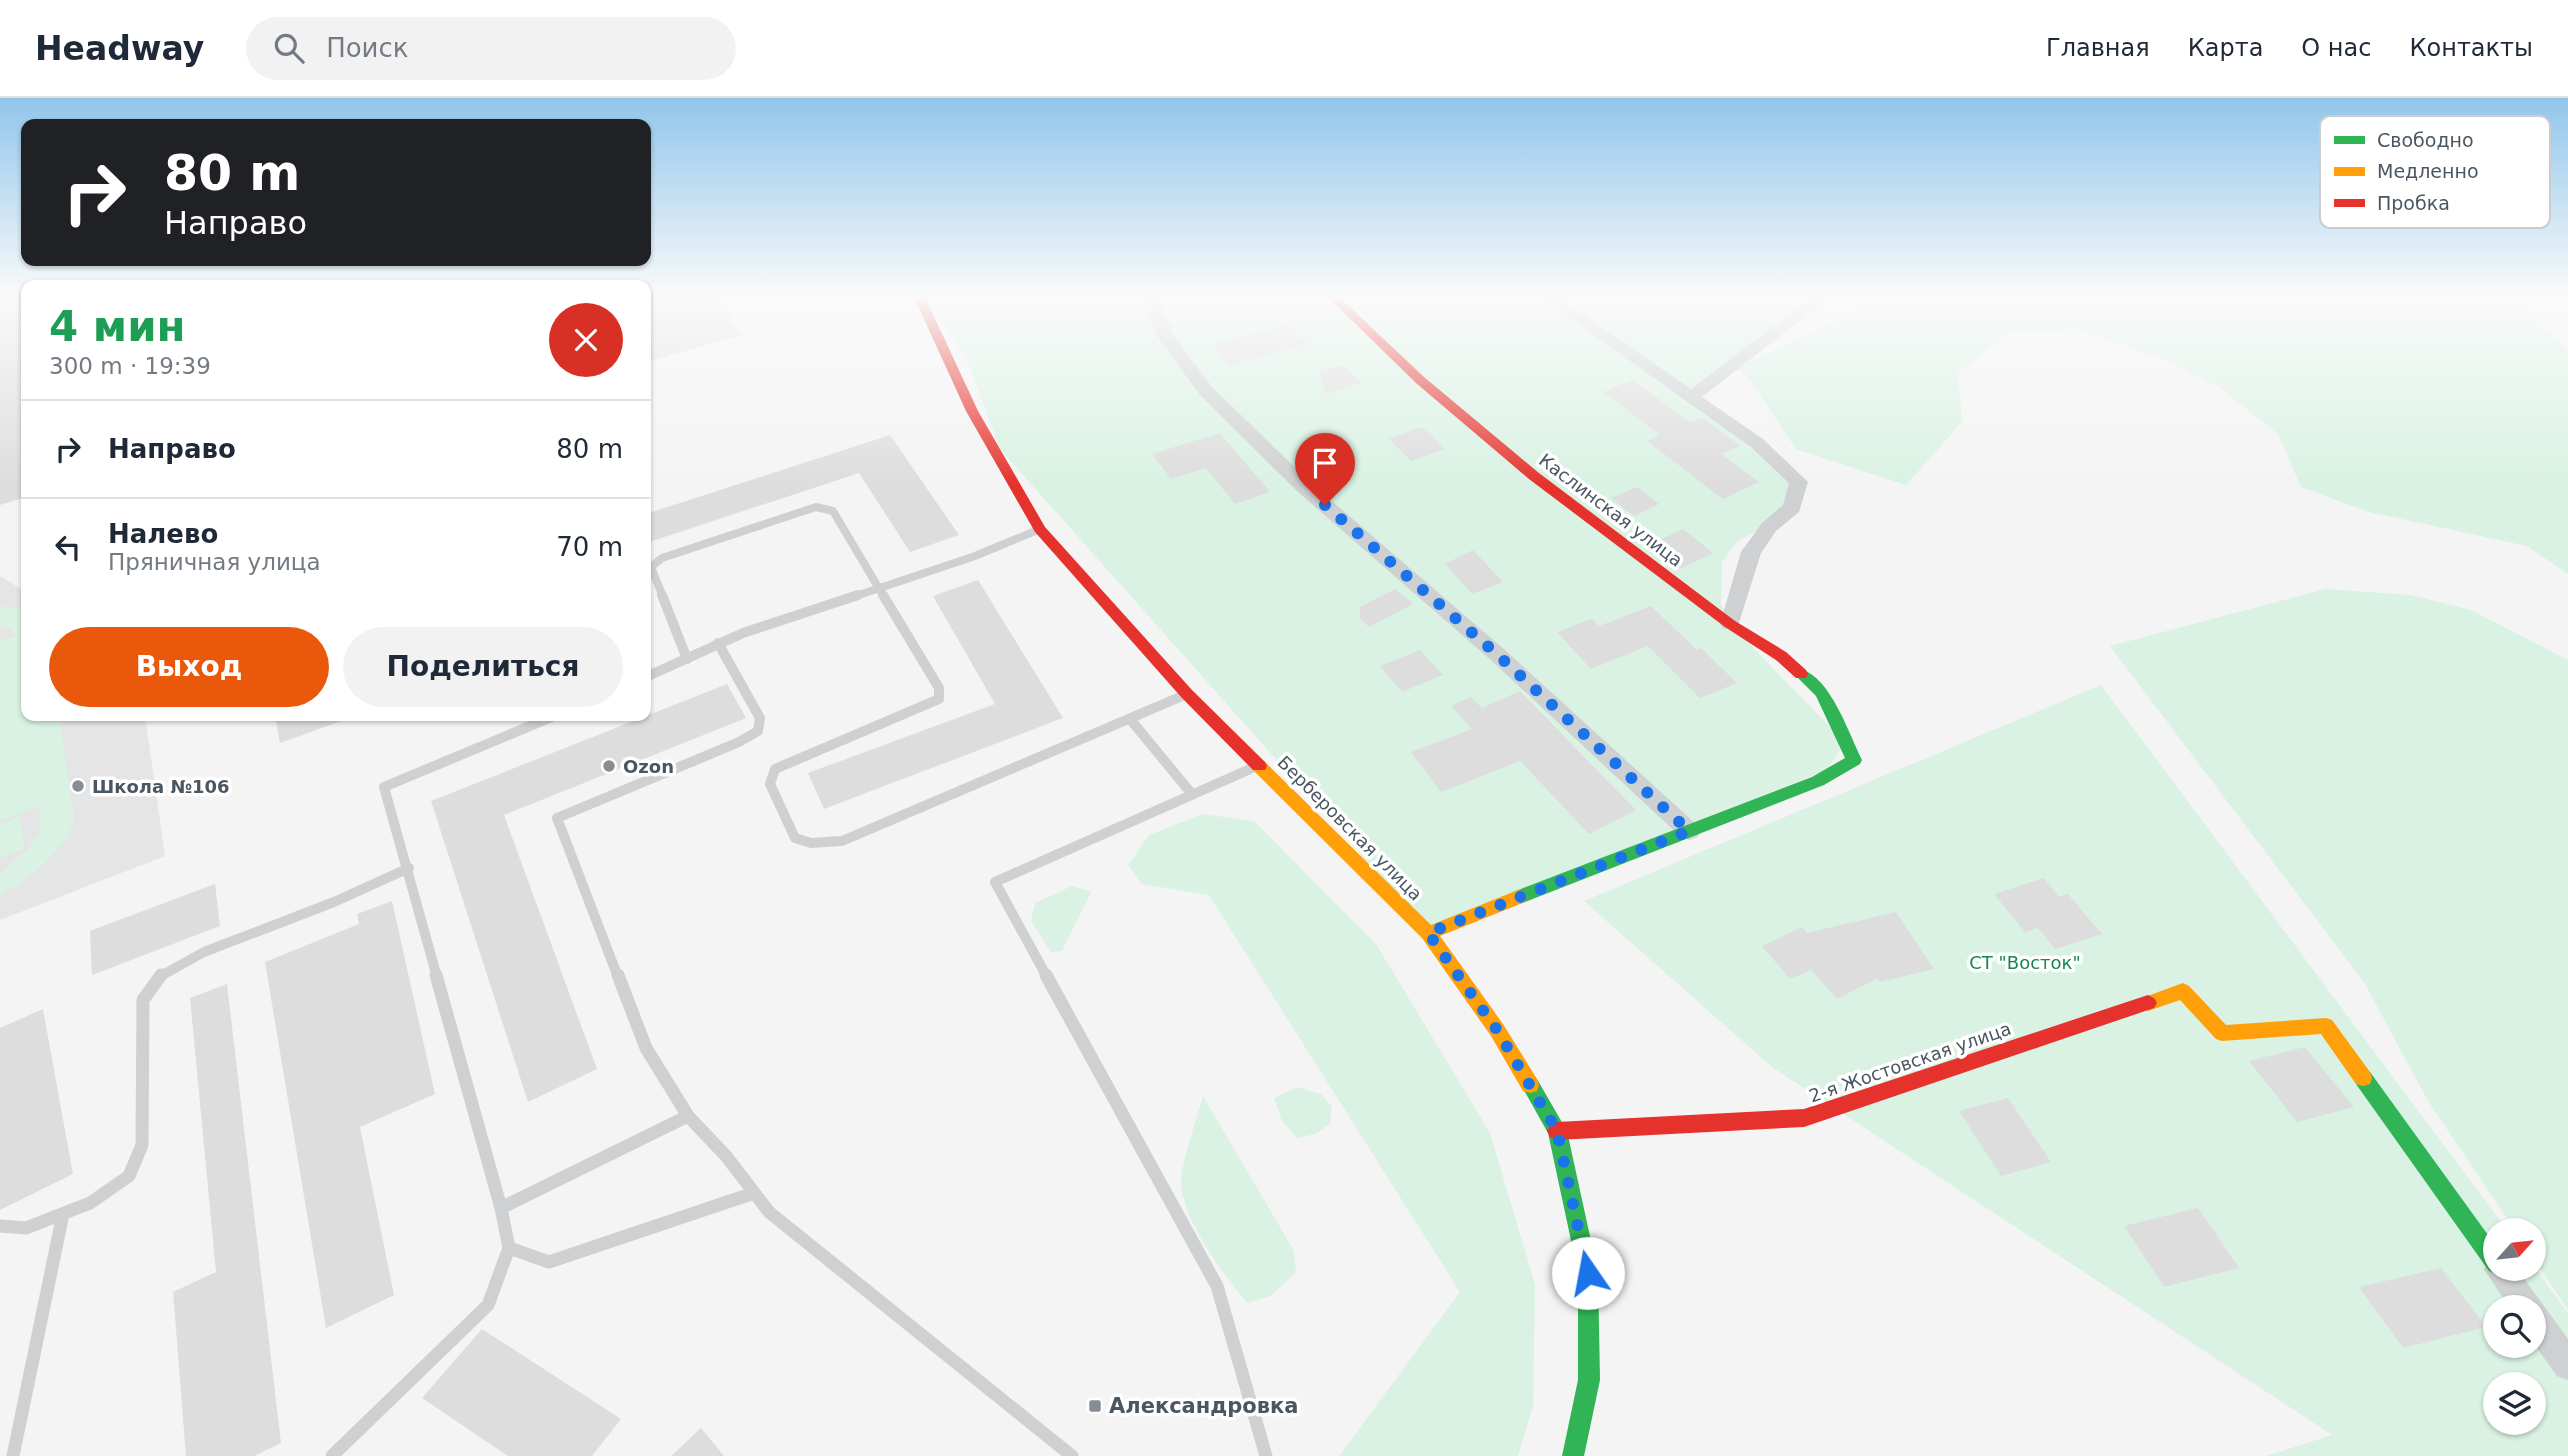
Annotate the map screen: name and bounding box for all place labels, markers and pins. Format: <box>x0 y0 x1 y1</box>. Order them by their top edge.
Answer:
pin <box>1295 433 1355 505</box>
place label: Ozon <box>623 756 674 777</box>
marker: Ozon <box>601 758 617 774</box>
place label: Школа №106 <box>92 776 230 797</box>
marker: Школа №106 <box>70 778 86 794</box>
place label: Александровка <box>1109 1394 1298 1418</box>
marker: Александровка <box>1087 1398 1103 1414</box>

